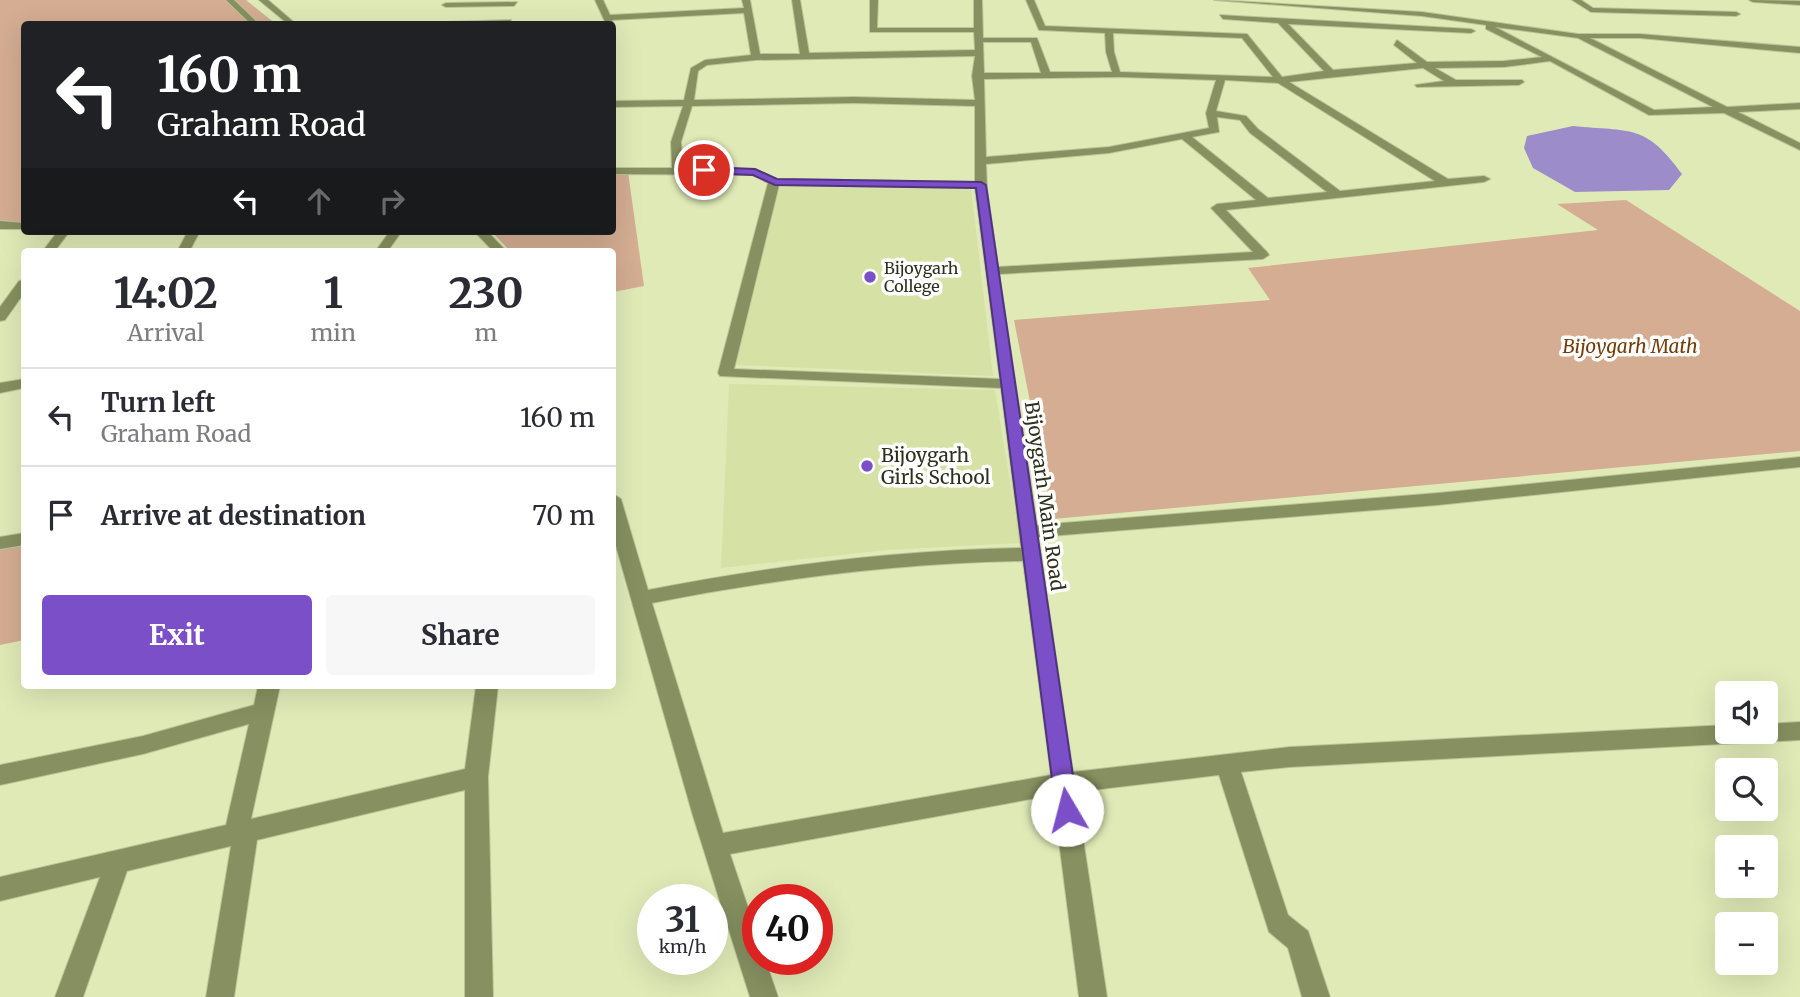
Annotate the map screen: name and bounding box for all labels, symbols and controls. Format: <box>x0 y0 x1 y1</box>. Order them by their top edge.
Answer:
text: 160 m <box>157 44 301 105</box>
icon: left <box>42 49 133 140</box>
text: Graham Road <box>157 105 366 145</box>
pin <box>674 140 734 200</box>
icon: arrive <box>685 151 723 189</box>
icon: left <box>227 182 265 220</box>
icon: ahead <box>300 182 338 220</box>
icon: right <box>373 182 411 220</box>
place label: Bijoygarh College <box>884 258 959 296</box>
text: 14:02 <box>113 267 218 319</box>
text: 1 <box>323 267 343 319</box>
text: 230 <box>448 267 523 319</box>
marker: Bijoygarh College <box>862 269 878 285</box>
text: Arrival <box>127 318 204 347</box>
text: min <box>310 318 356 347</box>
text: m <box>475 318 497 347</box>
park label: Bijoygarh Math <box>1562 334 1698 358</box>
text: Turn left <box>101 386 215 419</box>
icon: left <box>42 398 80 436</box>
street label: Bijoygarh Main Road <box>1020 400 1070 592</box>
text: 160 m <box>520 401 595 434</box>
text: Graham Road <box>101 419 251 448</box>
place label: Bijoygarh Girls School <box>881 443 991 489</box>
marker: Bijoygarh Girls School <box>859 458 875 474</box>
icon: arrive <box>42 496 80 534</box>
text: Arrive at destination <box>101 499 366 532</box>
text: 70 m <box>532 499 595 532</box>
button: Exit <box>42 595 312 675</box>
button: Share <box>326 595 595 675</box>
map controls <box>1715 681 1778 975</box>
button: sound <box>1715 681 1778 744</box>
button: search <box>1715 758 1778 821</box>
position arrow <box>1030 773 1104 847</box>
button: + <box>1715 835 1778 898</box>
speed limit sign: 40 <box>742 884 833 975</box>
text: 31 <box>665 898 700 942</box>
button: − <box>1715 912 1778 975</box>
text: km/h <box>659 935 706 958</box>

